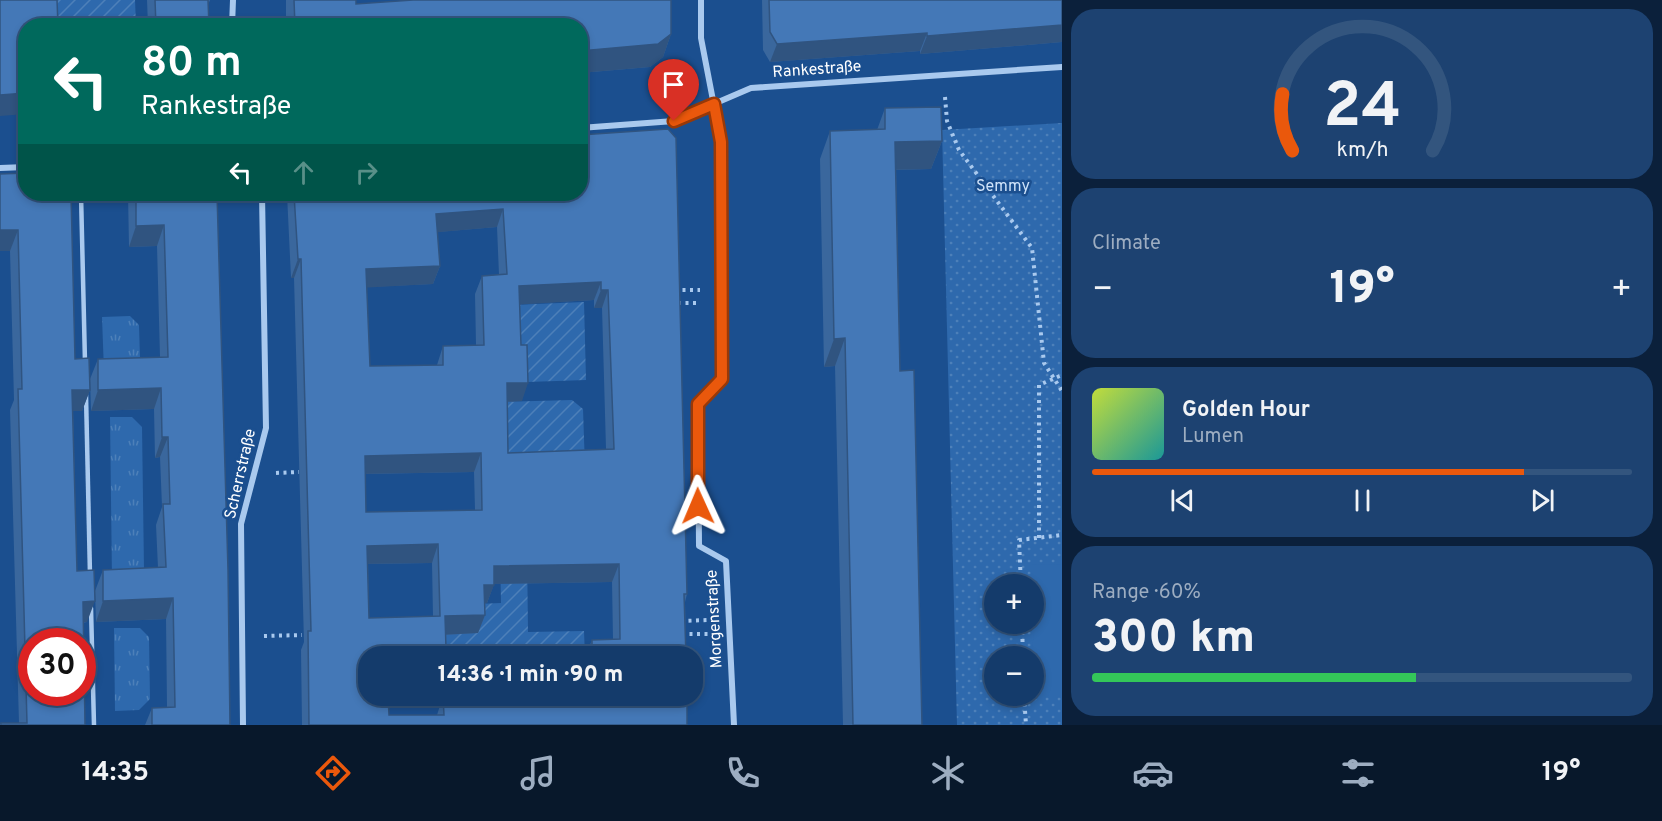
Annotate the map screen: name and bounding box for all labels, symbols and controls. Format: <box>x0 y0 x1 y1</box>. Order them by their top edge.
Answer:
text: 80 m <box>141 38 242 91</box>
icon: left <box>42 42 120 120</box>
street label: Rankestraße <box>772 57 862 83</box>
pin <box>648 59 699 121</box>
icon: arrive <box>657 68 690 101</box>
text: 24 <box>1323 70 1401 149</box>
text: Rankestraße <box>141 90 291 124</box>
text: km/h <box>1336 137 1388 164</box>
icon: left <box>224 156 257 189</box>
icon: ahead <box>287 156 320 189</box>
icon: right <box>350 156 383 189</box>
park label: Semmy <box>976 177 1030 197</box>
text: Climate <box>1092 231 1161 257</box>
text: 19° <box>1329 262 1395 319</box>
text: − <box>1092 270 1113 312</box>
text: + <box>1611 270 1632 312</box>
text: Golden Hour <box>1182 397 1310 424</box>
text: Lumen <box>1182 424 1244 450</box>
street label: Scherrstraße <box>221 427 261 521</box>
position arrow <box>666 474 730 538</box>
icon: previous <box>1166 484 1199 517</box>
icon: pause <box>1346 484 1379 517</box>
icon: next <box>1526 484 1559 517</box>
street label: Morgenstraße <box>702 569 728 669</box>
map controls <box>984 574 1044 706</box>
button: + <box>984 574 1044 634</box>
text: Range · 60% <box>1092 580 1201 606</box>
text: 300 km <box>1092 611 1255 668</box>
speed limit sign: 30 <box>18 628 96 706</box>
button: − <box>984 646 1044 706</box>
text: 14:36 · 1 min · 90 m <box>438 662 623 689</box>
icon: directions <box>312 752 354 794</box>
icon: music <box>517 752 559 794</box>
icon: phone <box>722 752 764 794</box>
icon: climate <box>927 752 969 794</box>
icon: car <box>1132 752 1174 794</box>
icon: filters <box>1337 752 1379 794</box>
text: 14:35 <box>81 756 149 790</box>
text: 19° <box>1542 756 1580 790</box>

